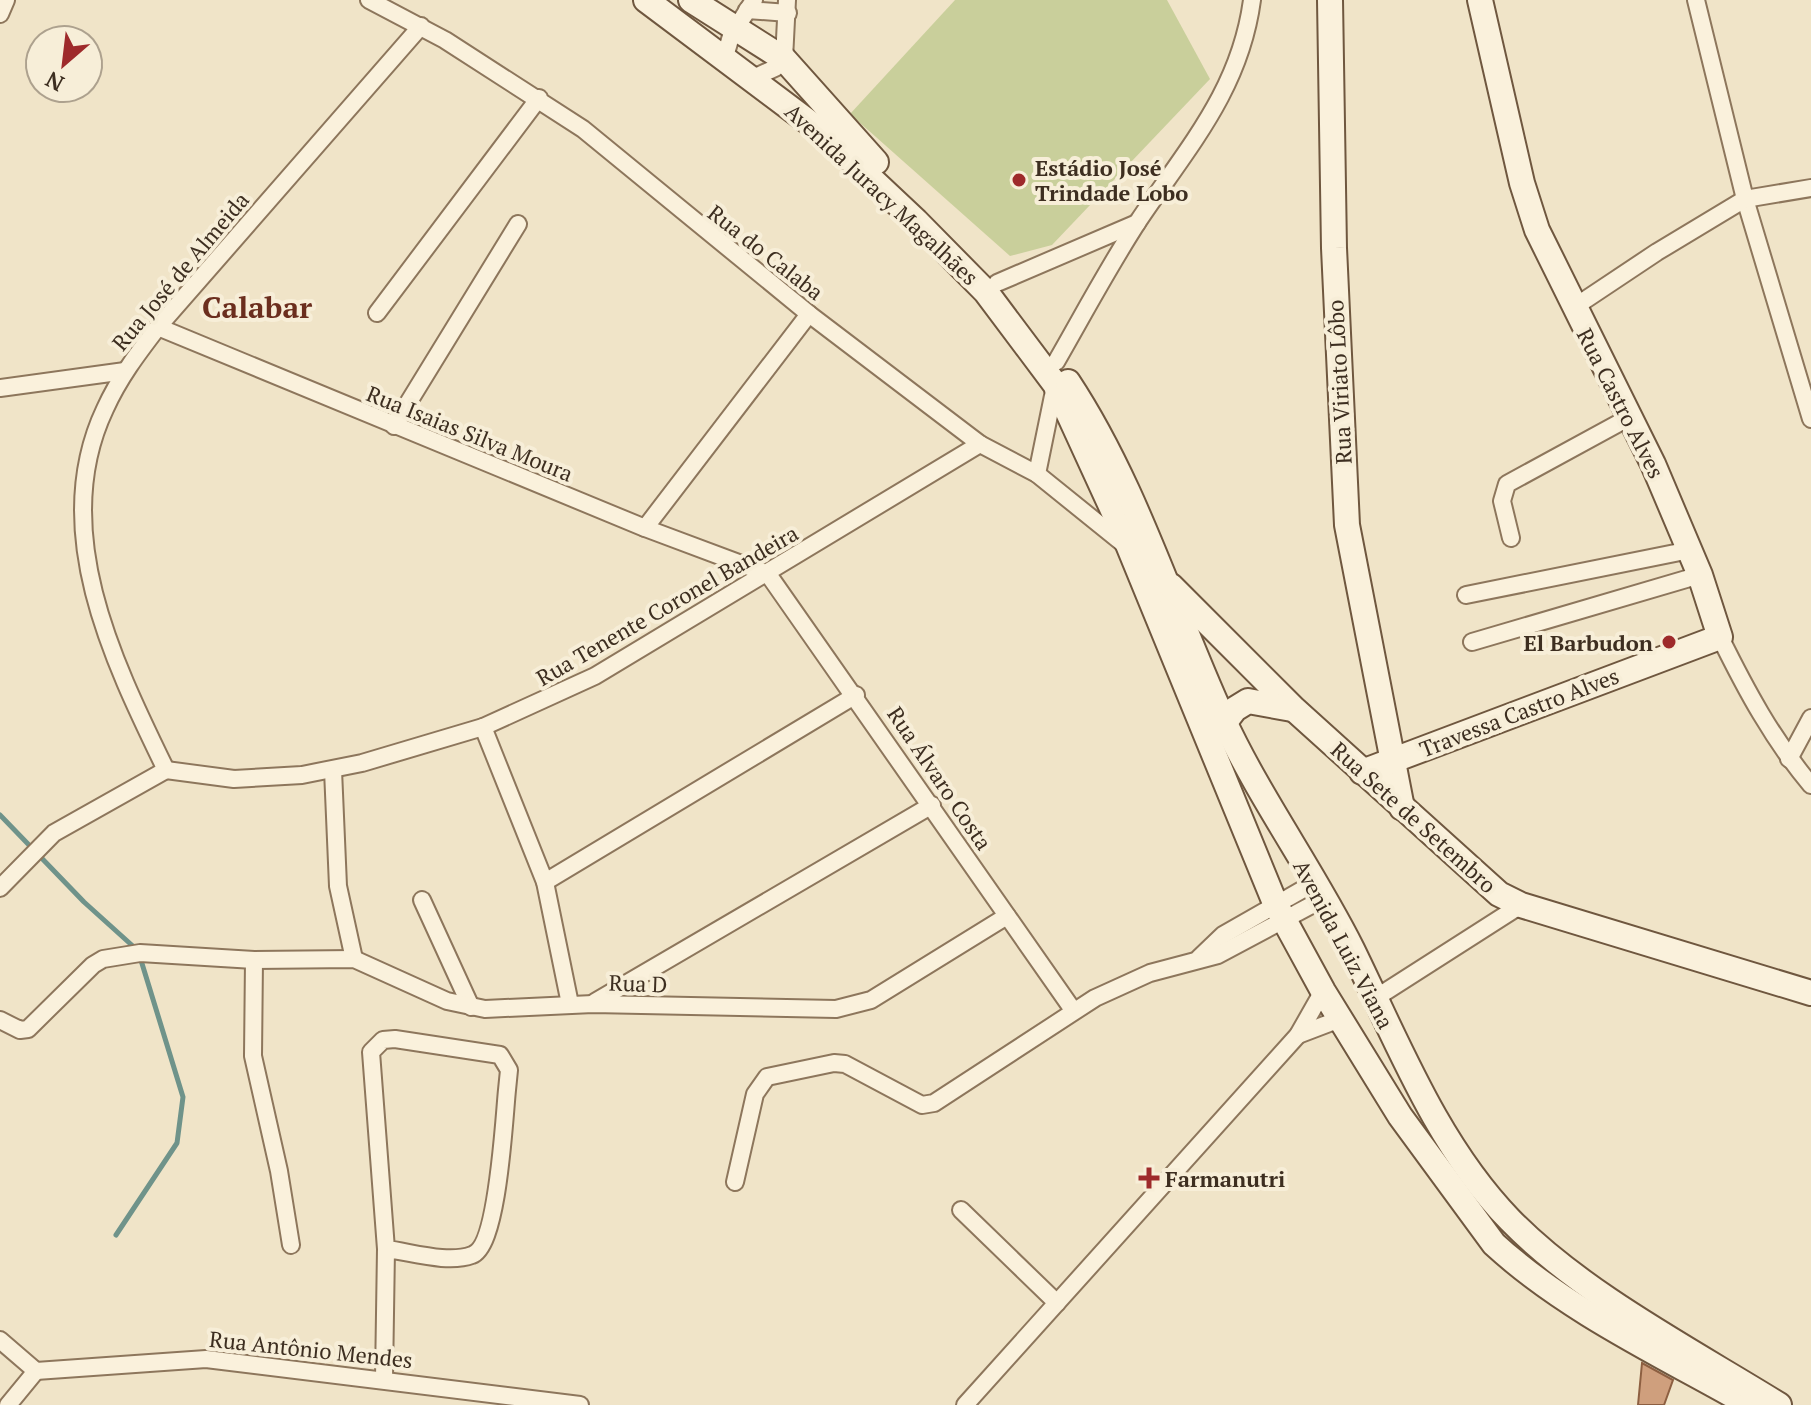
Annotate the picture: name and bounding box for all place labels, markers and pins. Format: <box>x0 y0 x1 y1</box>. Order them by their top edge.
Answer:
place label: Estádio José Trindade Lobo <box>1035 153 1188 207</box>
marker: Estádio José Trindade Lobo <box>1010 171 1028 189</box>
place label: El Barbudon <box>1523 628 1653 657</box>
marker: El Barbudon <box>1660 633 1678 651</box>
place label: Farmanutri <box>1165 1164 1285 1193</box>
marker: Farmanutri <box>1140 1169 1158 1187</box>

